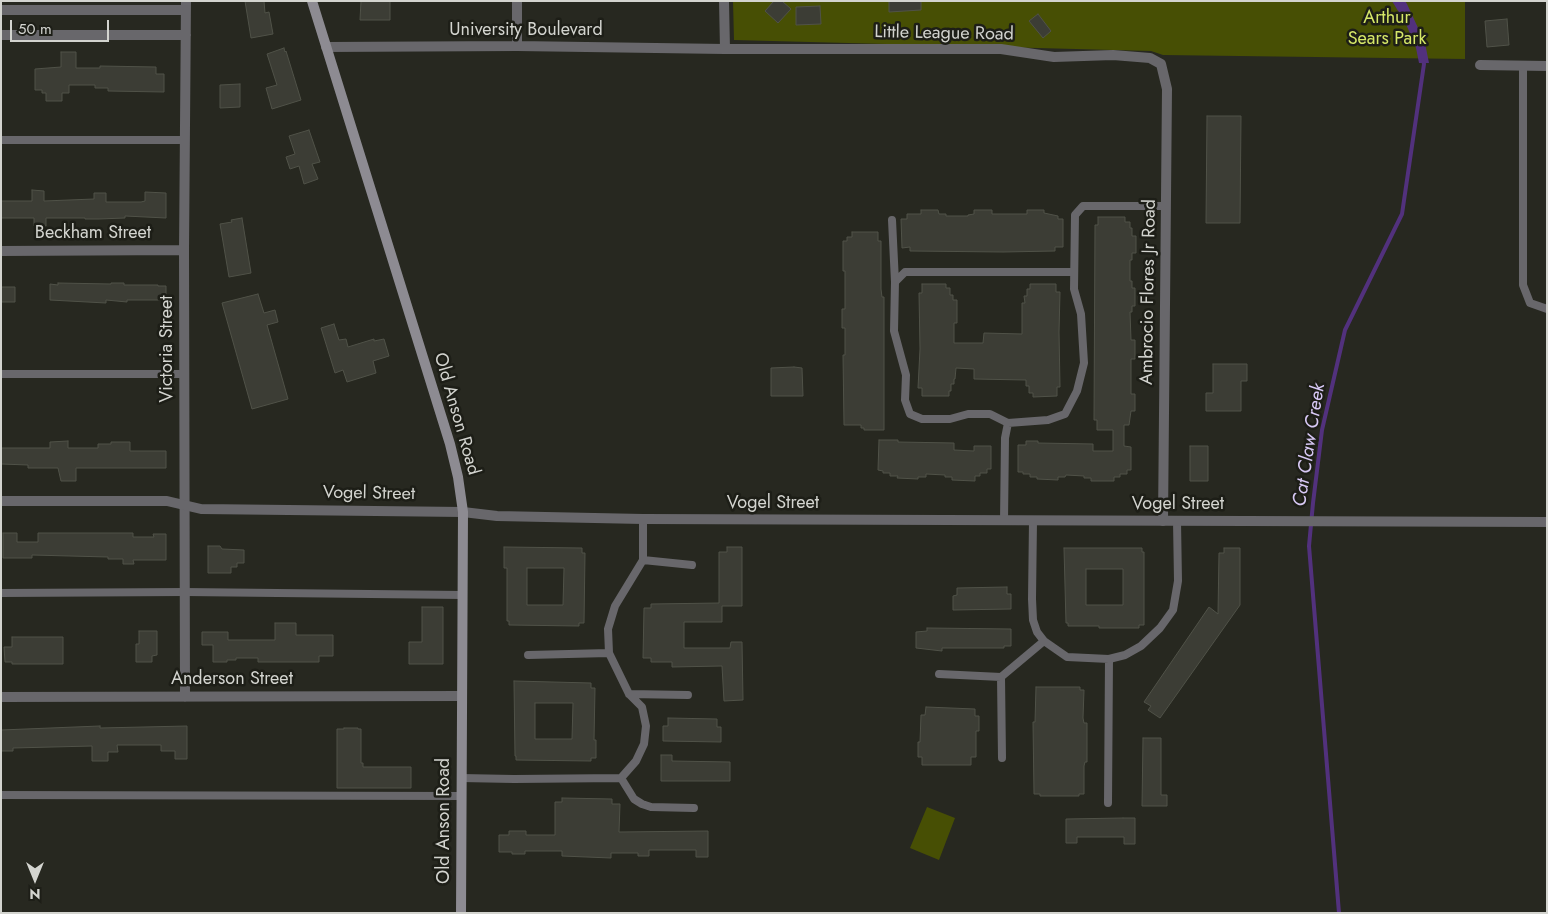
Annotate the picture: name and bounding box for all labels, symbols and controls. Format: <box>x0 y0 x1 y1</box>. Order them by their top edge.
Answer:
park label: Arthur Sears Park <box>1348 8 1426 50</box>
scale bar <box>12 10 111 42</box>
text: 50 m <box>18 18 52 40</box>
street label: University Boulevard <box>449 20 603 42</box>
street label: Little League Road <box>874 22 1014 46</box>
street label: Ambrocio Flores Jr Road <box>1137 199 1161 385</box>
street label: Beckham Street <box>35 223 151 245</box>
street label: Victoria Street <box>157 295 179 403</box>
street label: Old Anson Road <box>428 350 484 478</box>
water label: Cat Claw Creek <box>1289 382 1331 508</box>
street label: Vogel Street <box>323 482 415 506</box>
street label: Vogel Street <box>727 493 819 515</box>
street label: Vogel Street <box>1132 494 1224 516</box>
street label: Anderson Street <box>171 669 293 691</box>
street label: Old Anson Road <box>434 758 456 884</box>
north arrow <box>10 854 60 904</box>
text: N <box>29 884 41 904</box>

